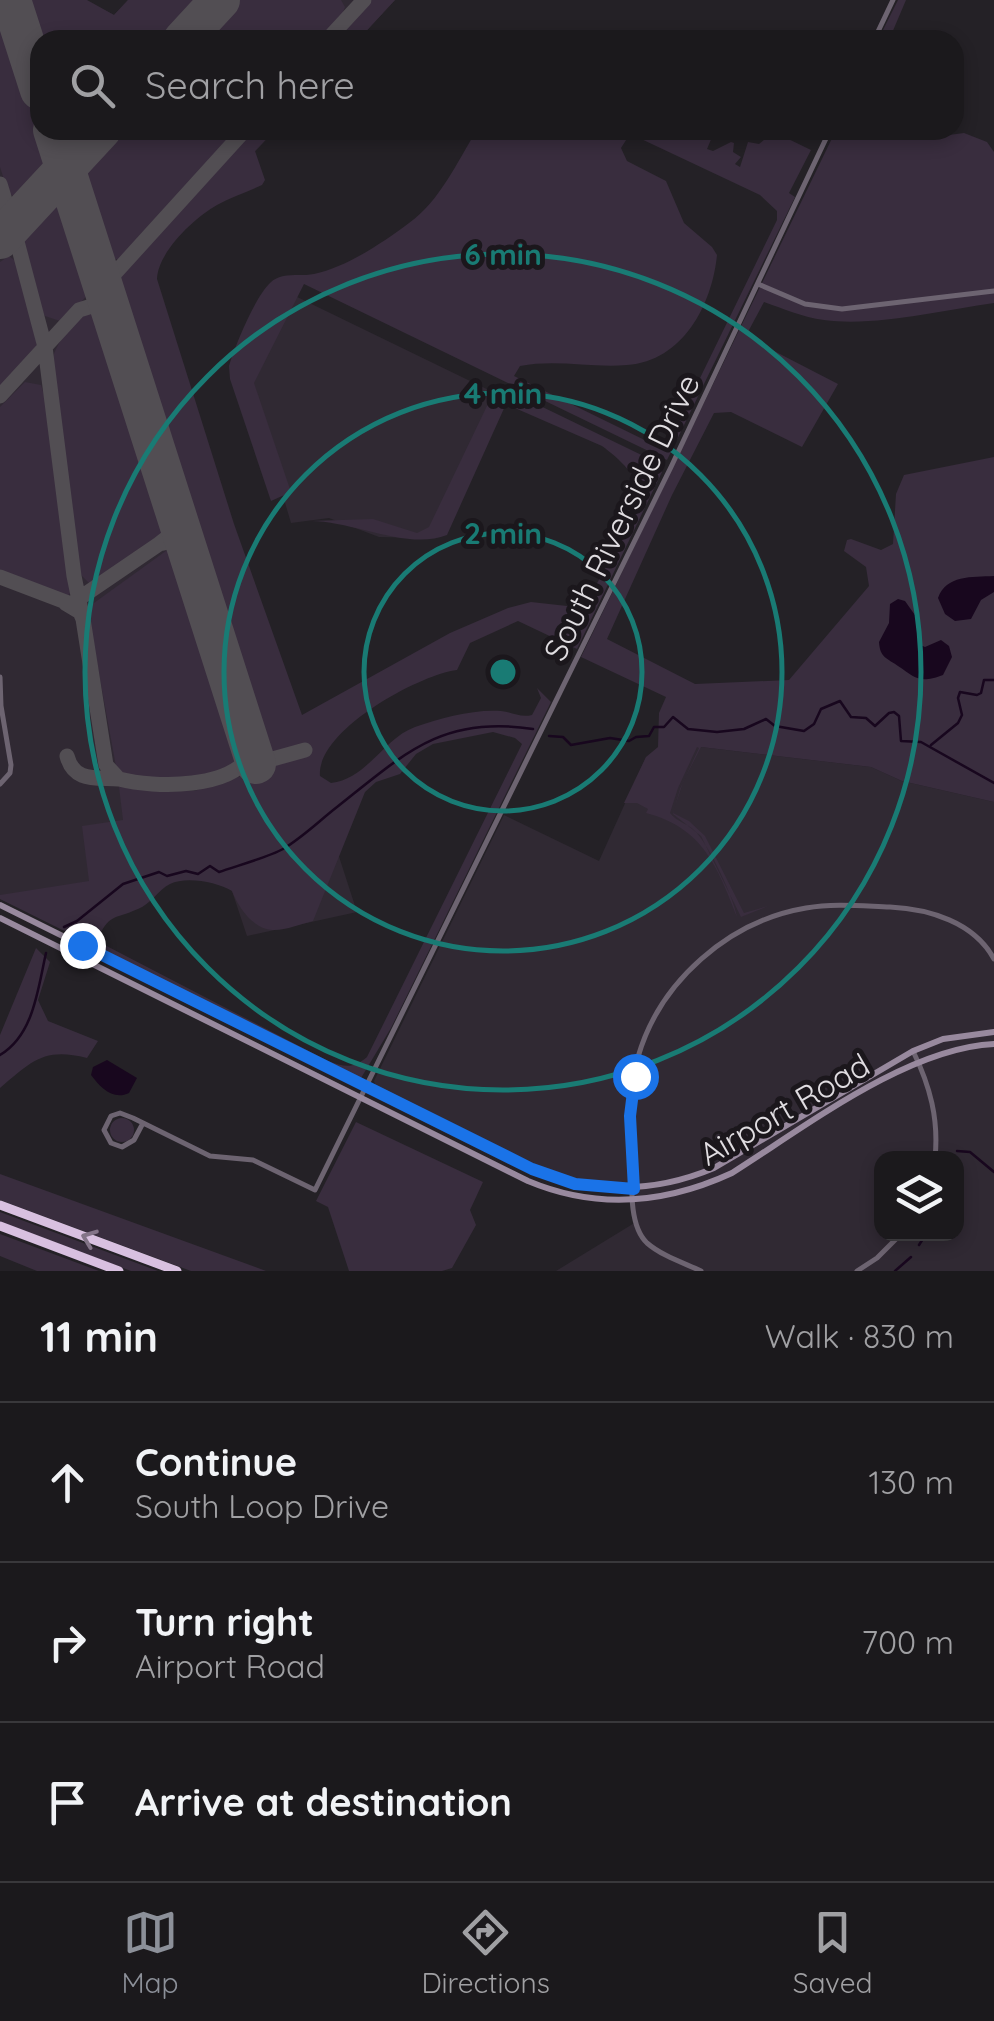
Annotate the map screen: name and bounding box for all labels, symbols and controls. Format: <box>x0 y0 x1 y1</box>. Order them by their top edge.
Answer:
search box <box>30 30 964 140</box>
icon: search <box>65 58 120 113</box>
text: Search here <box>145 61 355 109</box>
text: 6 min <box>464 235 542 273</box>
street label: South Riverside Drive <box>534 367 708 667</box>
text: 4 min <box>464 374 542 412</box>
text: 2 min <box>464 514 542 552</box>
centre of rings <box>485 654 521 690</box>
route end <box>60 923 106 969</box>
street label: Airport Road <box>692 1044 876 1174</box>
route start <box>613 1054 659 1100</box>
map controls <box>874 1151 964 1241</box>
button: layers <box>874 1151 964 1241</box>
one-way arrow <box>81 1229 98 1250</box>
text: 11 min <box>40 1310 158 1363</box>
text: Walk · 830 m <box>765 1316 954 1356</box>
text: Continue <box>135 1438 297 1486</box>
icon: ahead <box>40 1455 95 1510</box>
text: 130 m <box>868 1462 954 1502</box>
text: South Loop Drive <box>135 1486 389 1526</box>
text: Turn right <box>135 1598 314 1646</box>
icon: right <box>40 1615 95 1670</box>
text: 700 m <box>862 1622 954 1662</box>
text: Airport Road <box>135 1646 325 1686</box>
icon: arrive <box>40 1775 95 1830</box>
text: Arrive at destination <box>135 1778 512 1826</box>
tab: Map <box>121 1905 179 2000</box>
tab: Directions <box>421 1905 550 2000</box>
tab: Saved <box>793 1905 873 2000</box>

